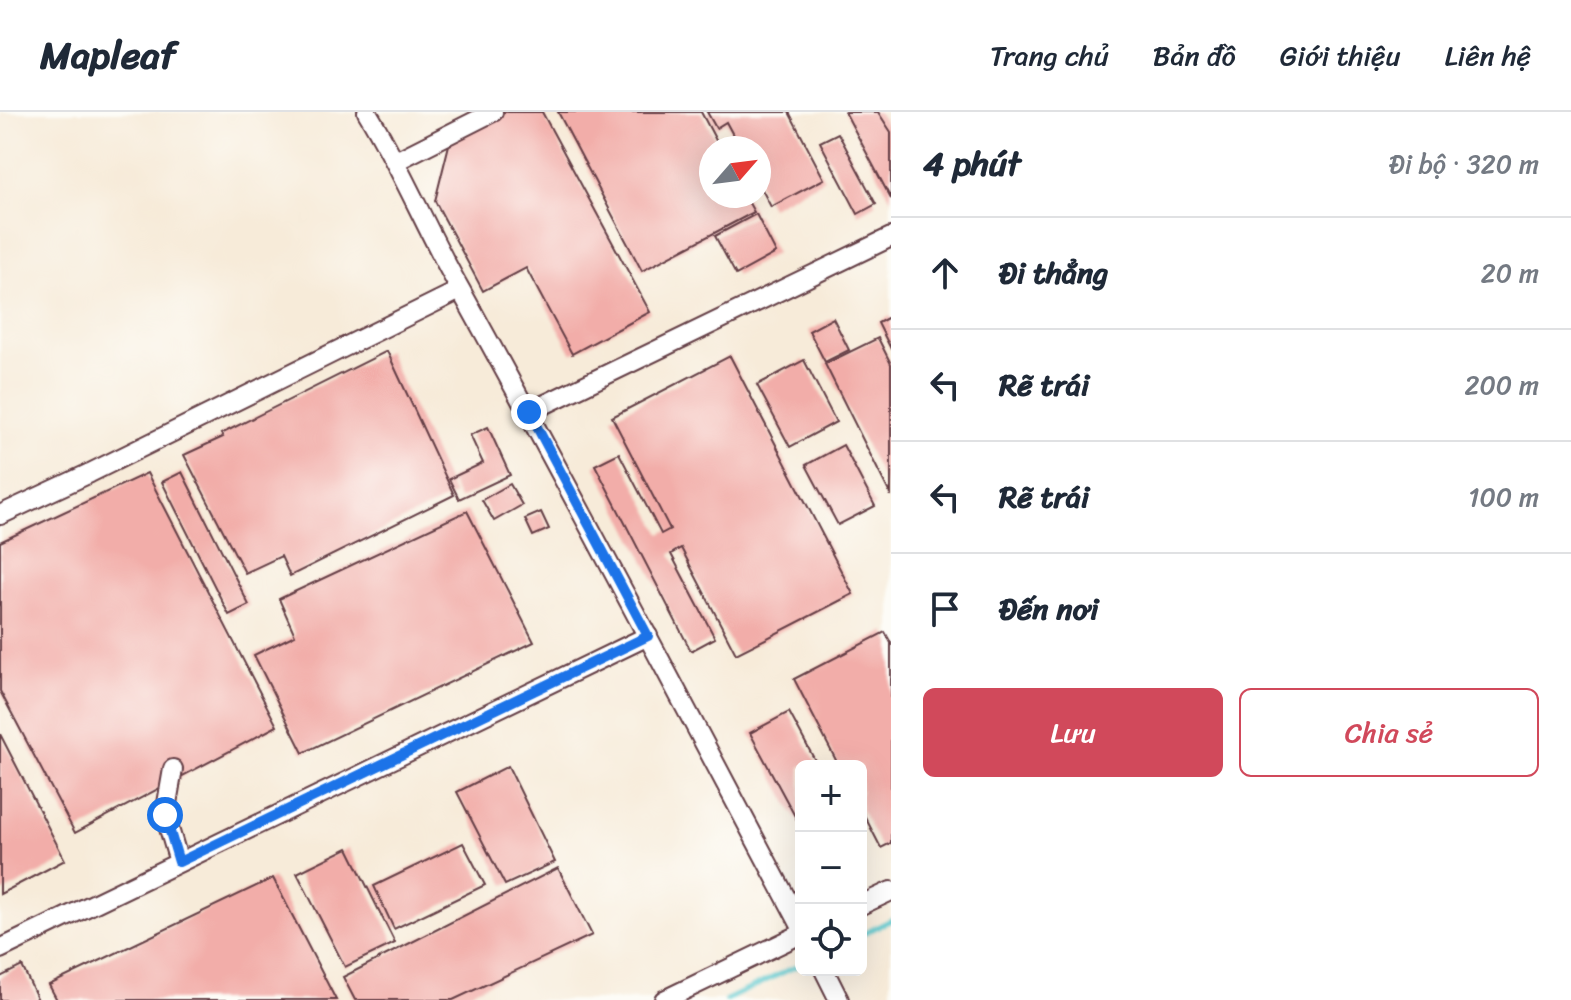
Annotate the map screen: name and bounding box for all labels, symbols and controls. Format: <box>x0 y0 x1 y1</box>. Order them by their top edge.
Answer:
text: Mapleaf <box>40 22 176 89</box>
text: Trang chủ <box>990 31 1109 80</box>
text: Bản đồ <box>1153 31 1236 80</box>
text: Giới thiệu <box>1280 31 1401 80</box>
text: Liên hệ <box>1445 31 1531 80</box>
text: 4 phút <box>923 134 1021 194</box>
north arrow <box>699 136 771 208</box>
text: Đi bộ · 320 m <box>1389 141 1539 187</box>
text: Đi thẳng <box>999 246 1108 300</box>
text: 20 m <box>1481 250 1539 296</box>
icon: ahead <box>923 251 967 295</box>
text: Rẽ trái <box>999 358 1089 412</box>
text: 200 m <box>1464 362 1539 408</box>
icon: left <box>923 363 967 407</box>
route end <box>511 394 547 430</box>
text: Rẽ trái <box>999 470 1089 524</box>
text: 100 m <box>1468 474 1539 520</box>
icon: left <box>923 475 967 519</box>
text: Đến nơi <box>999 582 1098 636</box>
icon: arrive <box>923 587 967 631</box>
button: Lưu <box>923 688 1223 777</box>
button: Chia sẻ <box>1239 688 1539 777</box>
map controls <box>795 760 867 976</box>
button: + <box>795 760 867 832</box>
route start <box>147 797 183 833</box>
button: − <box>795 832 867 904</box>
button: locate <box>795 904 867 976</box>

